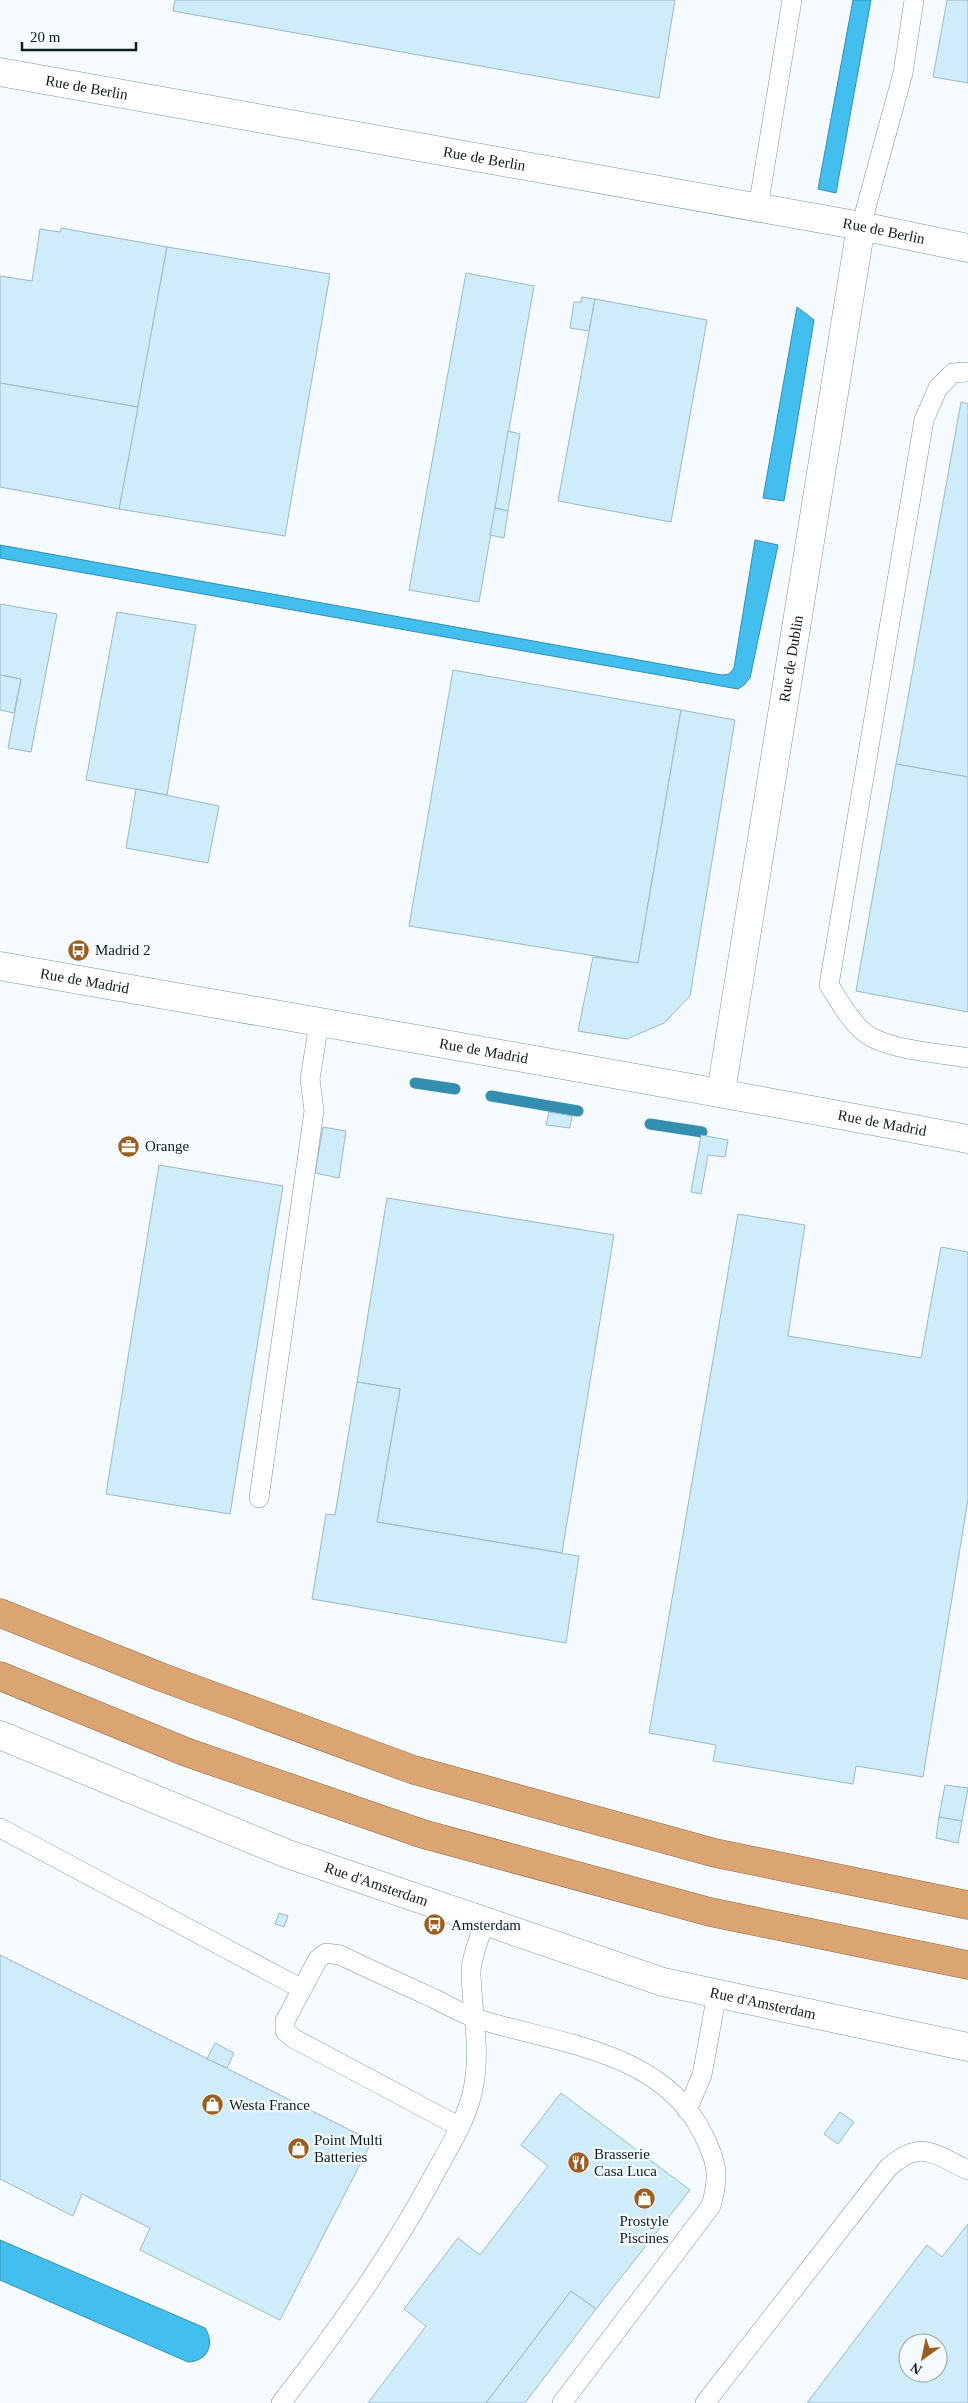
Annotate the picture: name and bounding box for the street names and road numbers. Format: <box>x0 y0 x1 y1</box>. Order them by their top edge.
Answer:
street label: Rue de Berlin <box>44 72 130 103</box>
street label: Rue de Berlin <box>442 143 527 174</box>
street label: Rue de Berlin <box>842 215 927 247</box>
street label: Rue de Dublin <box>776 614 806 703</box>
street label: Rue de Madrid <box>39 965 131 997</box>
street label: Rue de Madrid <box>438 1035 530 1067</box>
street label: Rue de Madrid <box>836 1107 928 1139</box>
street label: Rue d'Amsterdam <box>323 1859 430 1909</box>
street label: Rue d'Amsterdam <box>708 1984 818 2022</box>

